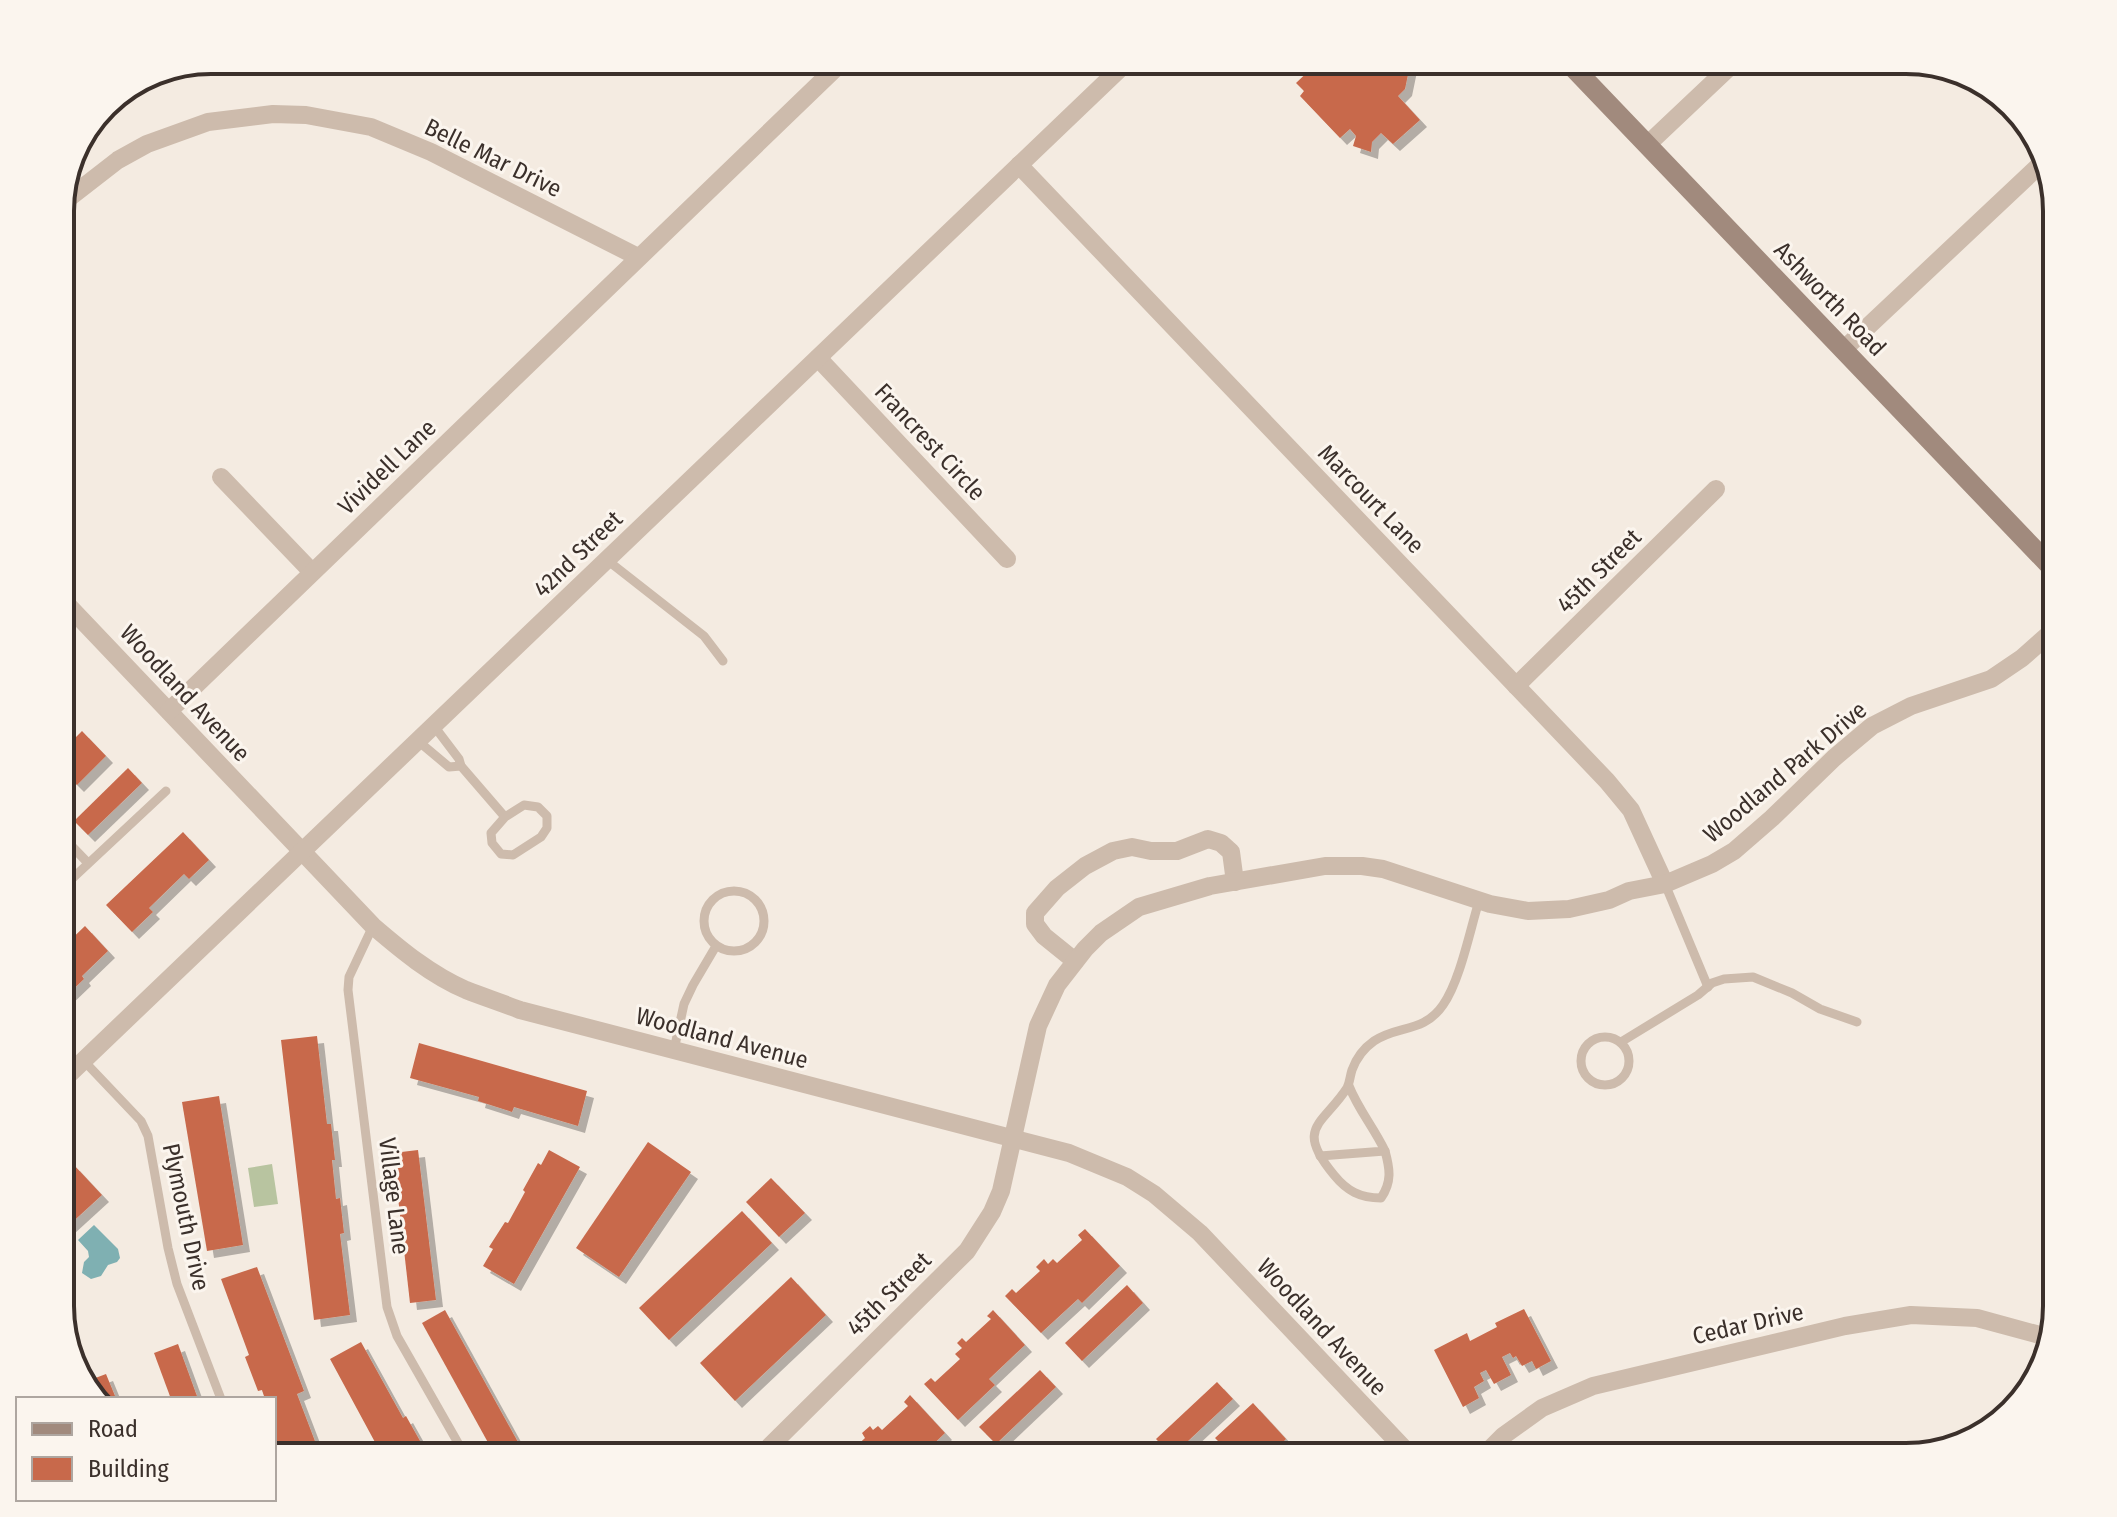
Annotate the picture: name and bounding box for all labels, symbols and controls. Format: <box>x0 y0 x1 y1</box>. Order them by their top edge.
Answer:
street label: Belle Mar Drive <box>420 113 566 203</box>
street label: Ashworth Road <box>1768 236 1892 362</box>
street label: Francrest Circle <box>869 378 991 506</box>
street label: Vividell Lane <box>332 414 442 520</box>
street label: Marcourt Lane <box>1312 439 1430 559</box>
street label: 42nd Street <box>528 505 628 603</box>
street label: 45th Street <box>1551 523 1647 619</box>
street label: Woodland Avenue <box>114 619 256 767</box>
street label: Woodland Park Drive <box>1698 696 1872 848</box>
street label: Woodland Avenue <box>633 1002 811 1074</box>
street label: Village Lane <box>373 1136 415 1256</box>
street label: Plymouth Drive <box>157 1141 215 1293</box>
street label: 45th Street <box>841 1246 937 1342</box>
street label: Woodland Avenue <box>1251 1253 1393 1401</box>
street label: Cedar Drive <box>1690 1298 1806 1350</box>
legend <box>16 1397 276 1501</box>
text: Road <box>88 1415 138 1443</box>
text: Building <box>88 1455 170 1483</box>

